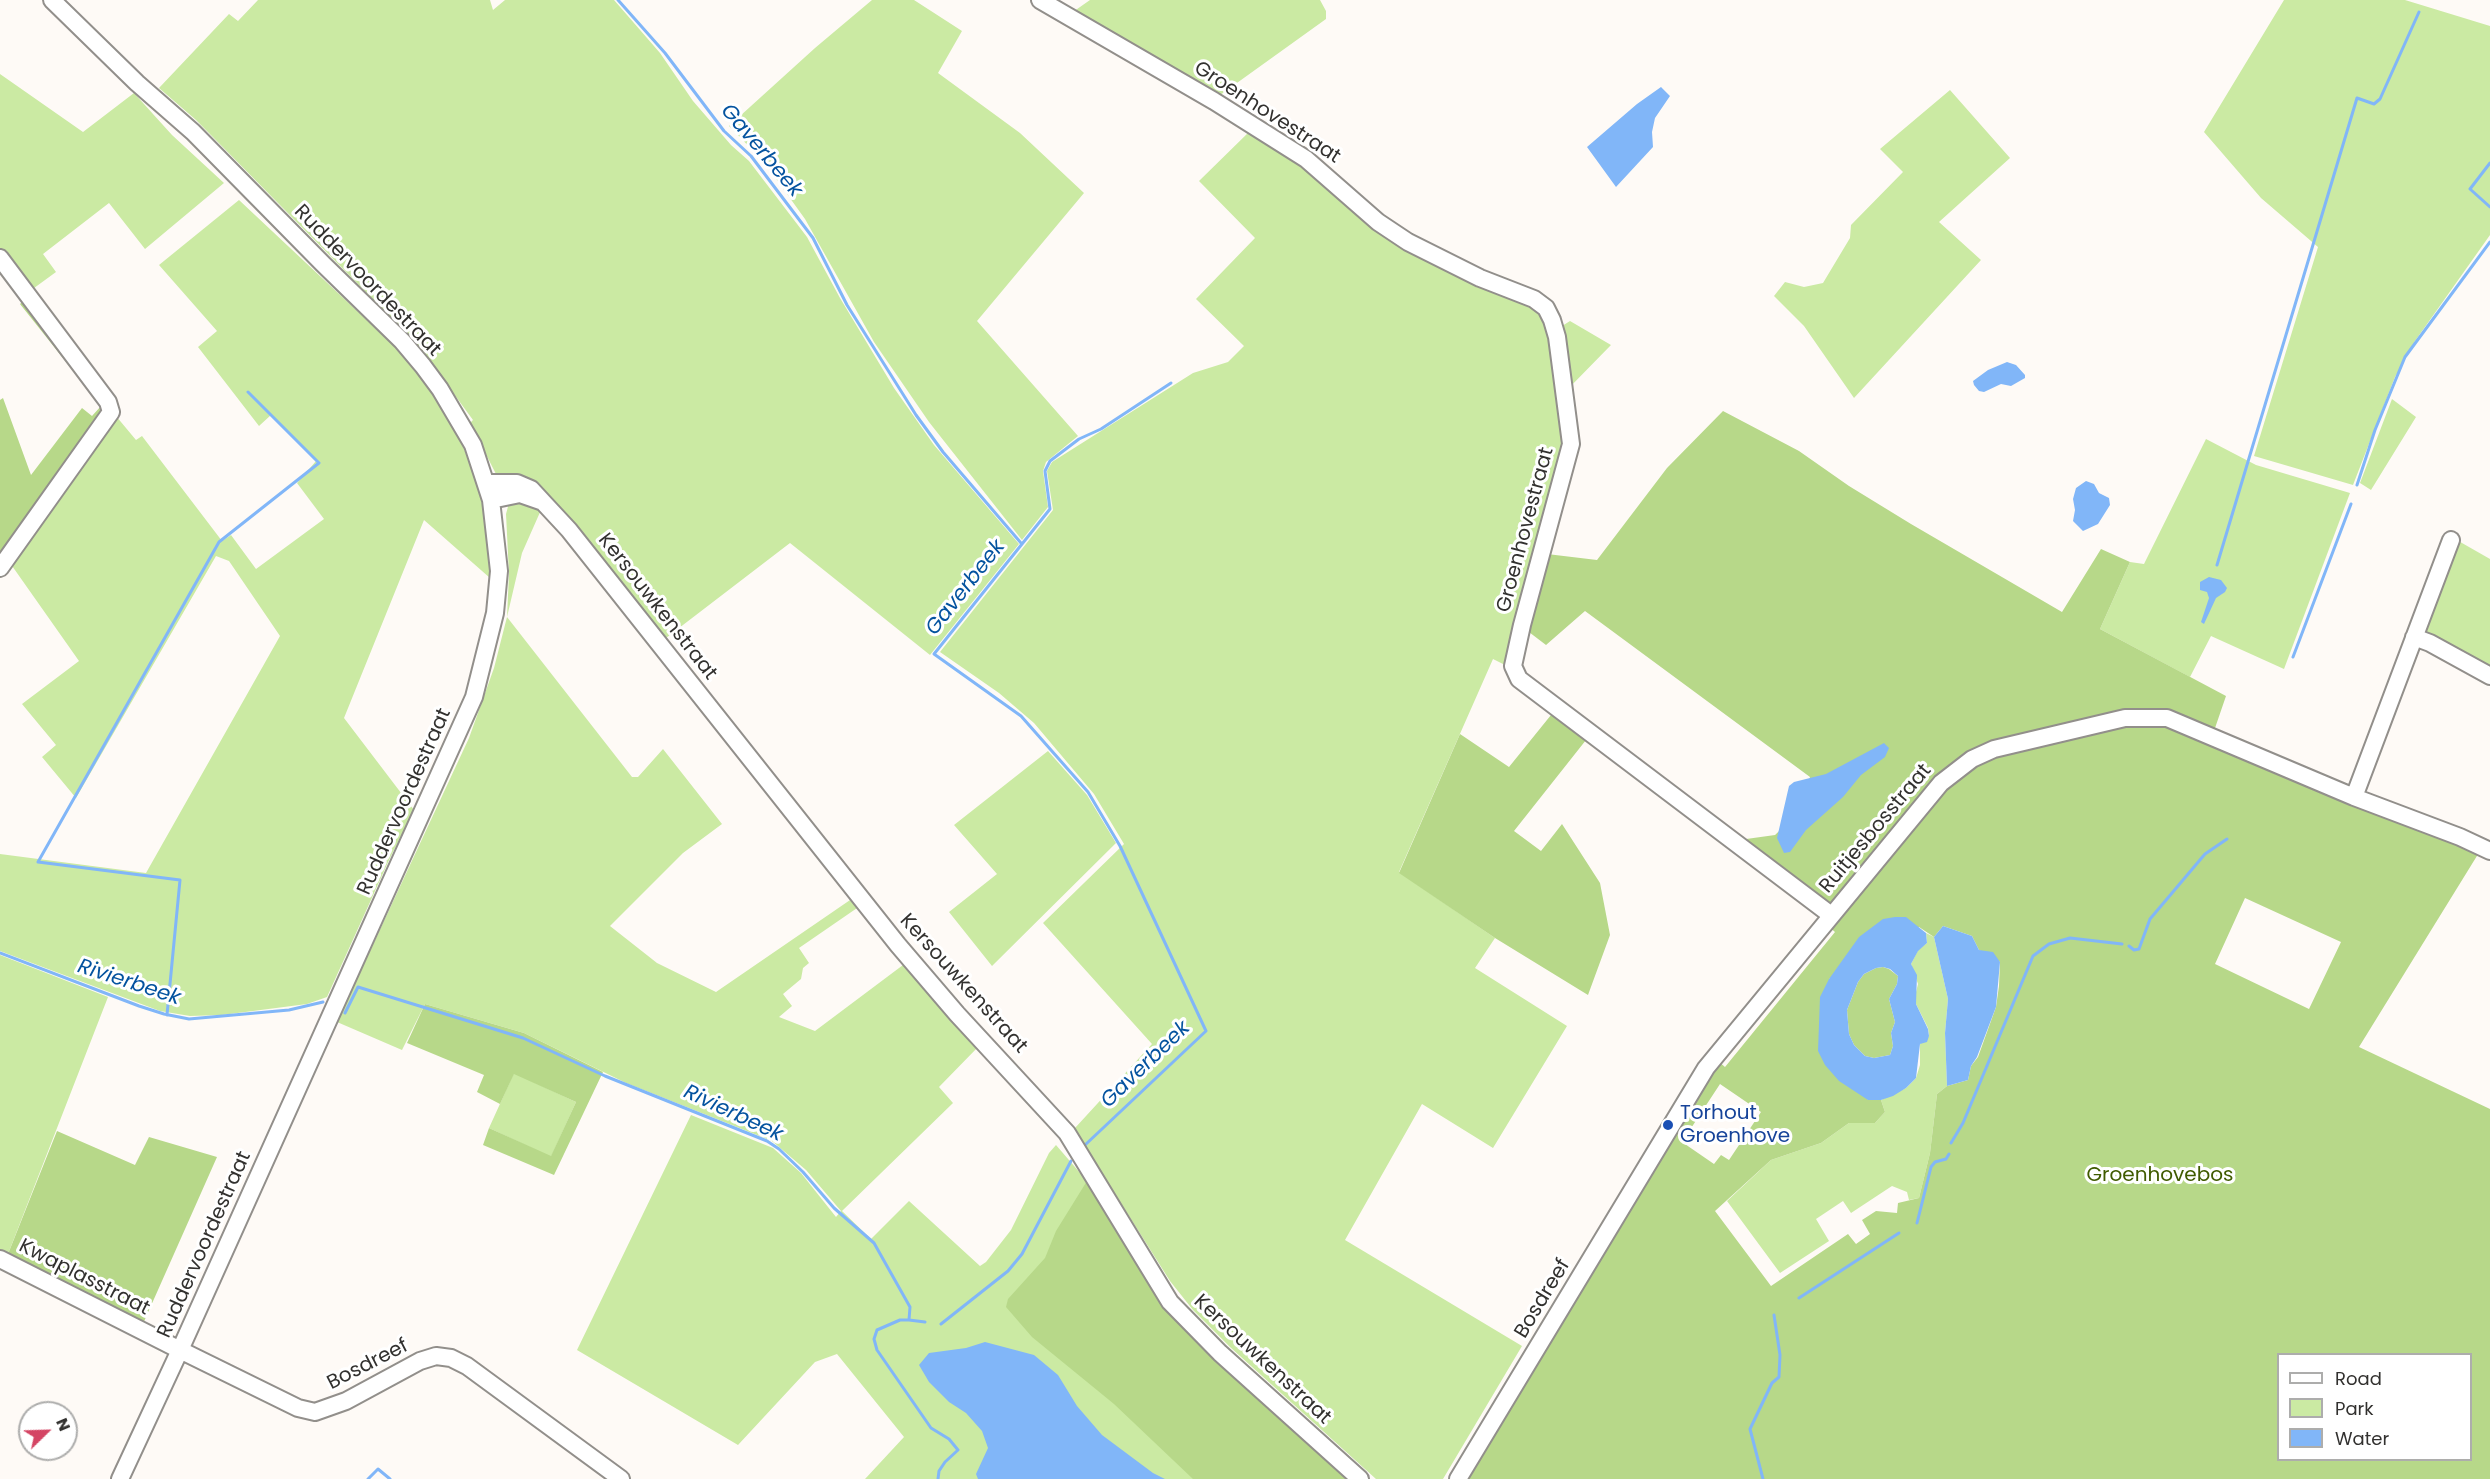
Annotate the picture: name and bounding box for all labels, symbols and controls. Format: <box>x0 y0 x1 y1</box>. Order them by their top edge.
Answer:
street label: Groenhovestraat <box>1189 57 1345 169</box>
water label: Gaverbeek <box>715 99 807 203</box>
street label: Ruddervoordestraat <box>288 200 446 362</box>
street label: Groenhovestraat <box>1492 445 1560 615</box>
street label: Kersouwkenstraat <box>592 529 722 685</box>
water label: Gaverbeek <box>921 535 1011 641</box>
street label: Ruddervoordestraat <box>353 705 457 899</box>
street label: Ruitjesbosstraat <box>1815 760 1937 898</box>
street label: Kersouwkenstraat <box>894 909 1032 1059</box>
water label: Rivierbeek <box>74 955 184 1011</box>
water label: Gaverbeek <box>1096 1016 1196 1114</box>
water label: Rivierbeek <box>679 1080 787 1148</box>
place label: Torhout Groenhove <box>1680 1102 1790 1149</box>
marker: Torhout Groenhove <box>1661 1118 1675 1132</box>
street label: Ruddervoordestraat <box>153 1148 257 1342</box>
park label: Groenhovebos <box>2087 1164 2233 1188</box>
street label: Kwaplasstraat <box>14 1235 154 1321</box>
street label: Bosdreef <box>1510 1255 1576 1343</box>
street label: Kersouwkenstraat <box>1188 1290 1336 1430</box>
street label: Bosdreef <box>323 1334 413 1396</box>
legend <box>2277 1353 2472 1461</box>
text: Road <box>2335 1366 2382 1391</box>
text: Park <box>2335 1396 2374 1421</box>
north arrow <box>18 1401 78 1461</box>
text: N <box>50 1415 76 1435</box>
text: Water <box>2335 1426 2389 1451</box>

